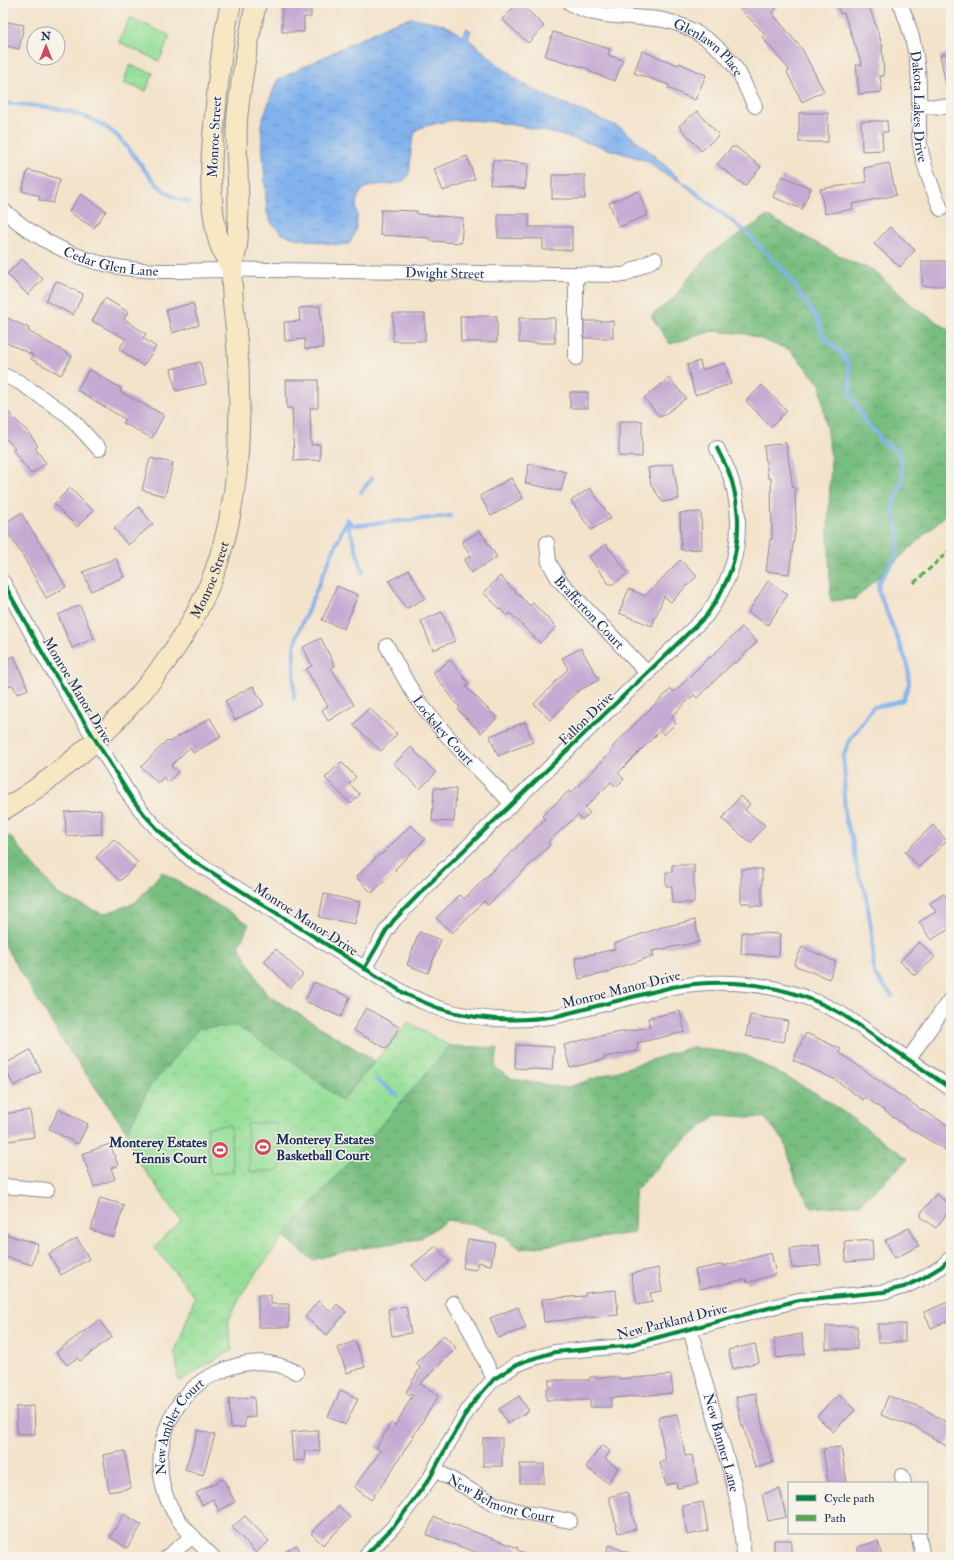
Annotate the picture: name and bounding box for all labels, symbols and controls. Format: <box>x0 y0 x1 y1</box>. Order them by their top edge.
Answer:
street label: Glenlawn Place <box>671 15 747 80</box>
north arrow <box>26 26 66 66</box>
text: N <box>40 30 52 43</box>
street label: Dakota Lakes Drive <box>906 49 931 164</box>
street label: Monroe Street <box>204 95 225 178</box>
street label: Cedar Glen Lane <box>61 243 159 280</box>
street label: Dwight Street <box>405 264 485 282</box>
street label: Monroe Street <box>187 539 233 621</box>
street label: Brafferton Court <box>550 572 628 653</box>
street label: Monroe Manor Drive <box>39 634 116 747</box>
street label: Fallon Drive <box>555 688 618 749</box>
street label: Locksley Court <box>409 693 478 769</box>
street label: Monroe Manor Drive <box>250 879 361 960</box>
street label: Monroe Manor Drive <box>560 967 682 1012</box>
place label: Monterey Estates Basketball Court <box>275 1131 374 1164</box>
place label: Monterey Estates Tennis Court <box>108 1134 207 1167</box>
sports icon: Monterey Estates Basketball Court <box>253 1137 273 1157</box>
sports icon: Monterey Estates Tennis Court <box>210 1140 230 1160</box>
street label: New Parkland Drive <box>615 1299 729 1343</box>
street label: New Ambler Court <box>152 1374 208 1476</box>
street label: New Banner Lane <box>700 1391 743 1494</box>
street label: New Belmont Court <box>444 1471 557 1527</box>
legend <box>788 1482 928 1534</box>
text: Cycle path <box>824 1491 875 1506</box>
text: Path <box>824 1511 847 1526</box>

